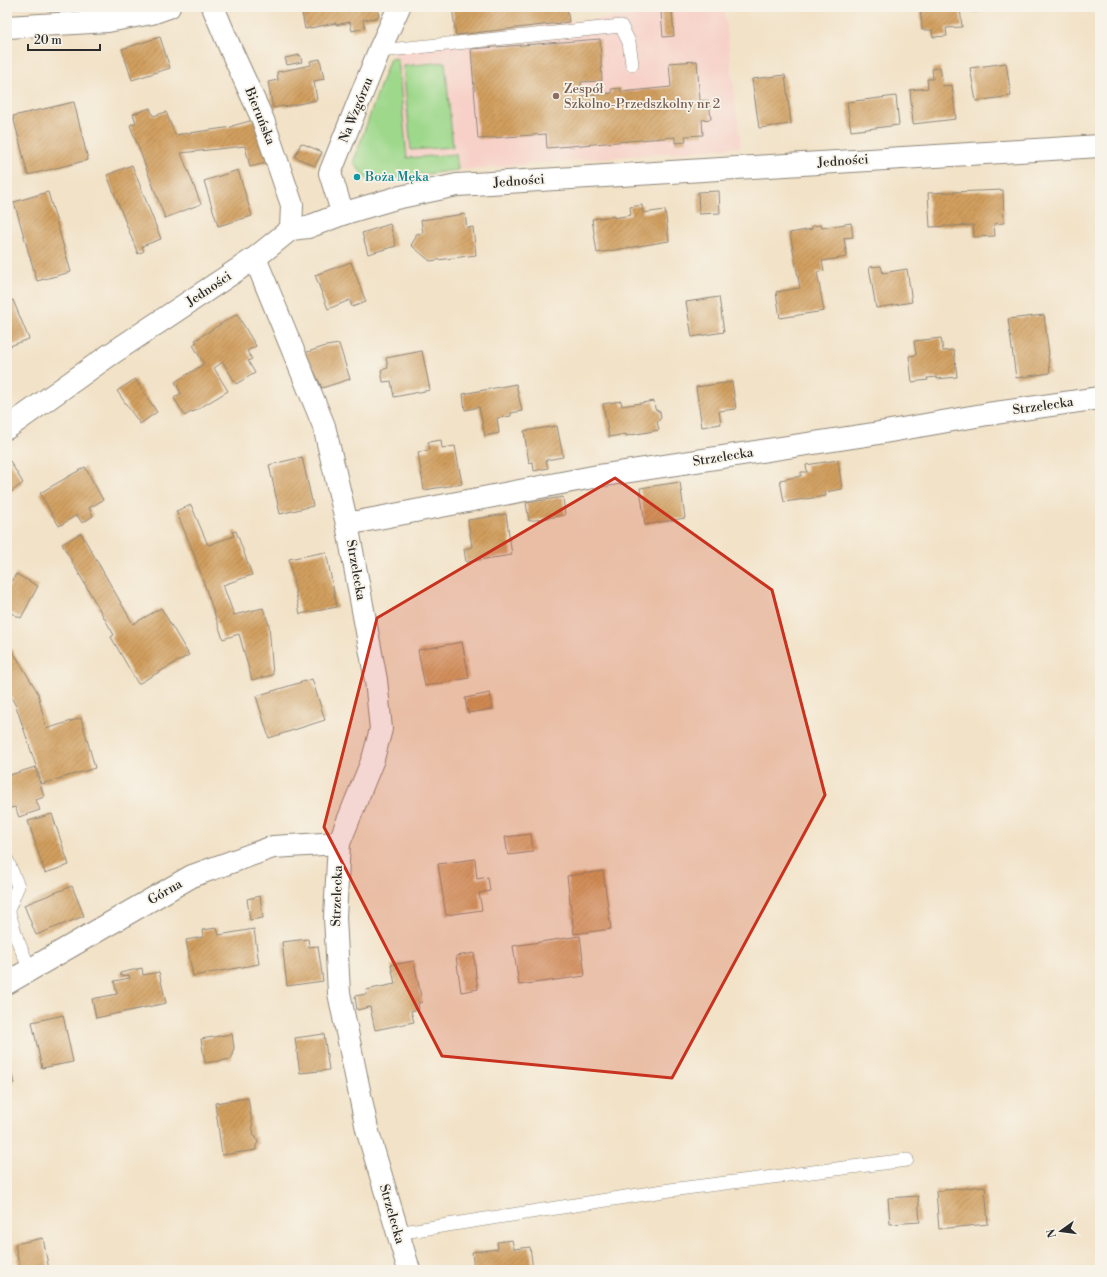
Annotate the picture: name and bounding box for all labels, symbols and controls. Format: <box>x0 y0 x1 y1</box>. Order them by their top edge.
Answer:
scale bar <box>28 26 100 52</box>
text: 20 m <box>34 33 62 48</box>
street label: Na Wzgórzu <box>336 74 377 145</box>
place label: Zespół Szkolno-Przedszkolny nr 2 <box>564 81 720 112</box>
street label: Bieruńska <box>241 84 279 147</box>
marker: Zespół Szkolno-Przedszkolny nr 2 <box>551 91 561 101</box>
street label: Jedności <box>816 151 869 171</box>
place label: Boża Męka <box>364 169 429 185</box>
street label: Jedności <box>492 171 545 191</box>
marker: Boża Męka <box>352 172 362 182</box>
street label: Jedności <box>183 268 235 310</box>
street label: Strzelecka <box>1012 394 1075 418</box>
street label: Strzelecka <box>692 444 755 470</box>
street label: Strzelecka <box>343 538 369 602</box>
street label: Strzelecka <box>328 865 346 927</box>
street label: Górna <box>145 876 185 908</box>
street label: Strzelecka <box>376 1182 408 1246</box>
north arrow <box>1041 1211 1081 1251</box>
text: N <box>1044 1227 1060 1239</box>

